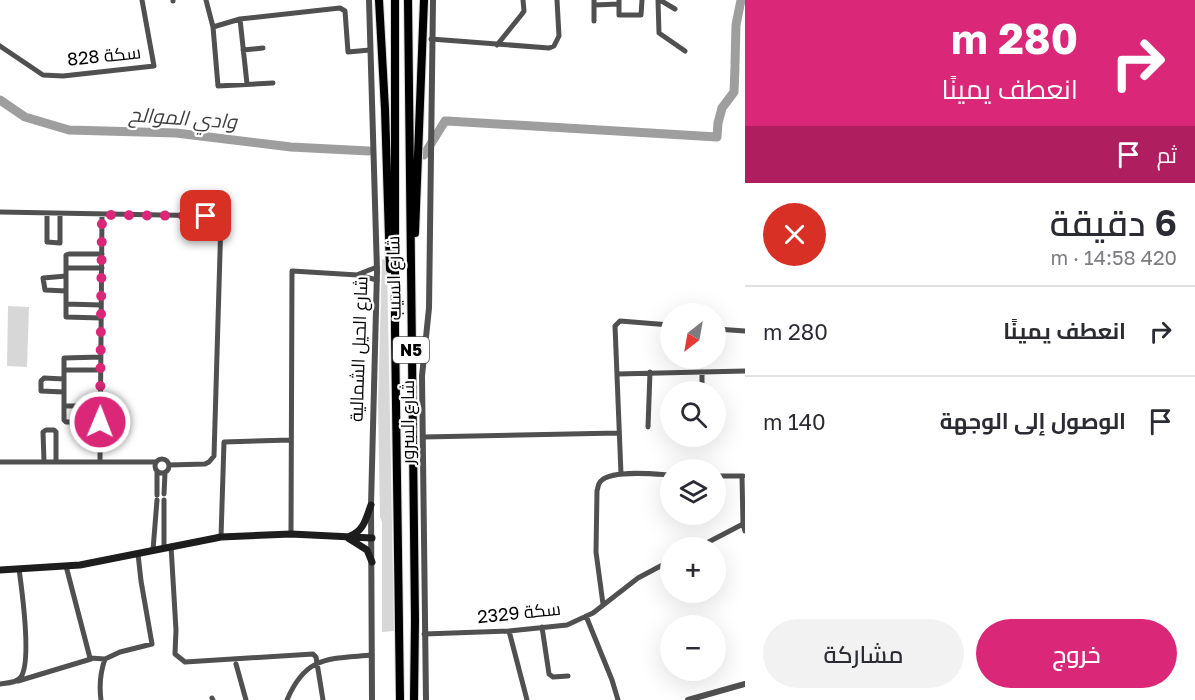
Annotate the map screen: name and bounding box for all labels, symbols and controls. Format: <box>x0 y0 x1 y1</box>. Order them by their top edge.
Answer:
text: 280 m <box>951 13 1078 63</box>
icon: right <box>1099 24 1177 102</box>
street label: سكة 828 <box>66 40 142 70</box>
text: انعطف يمينًا <box>942 73 1078 105</box>
water label: وادي الموالح <box>127 101 239 138</box>
icon: arrive <box>1112 138 1145 171</box>
text: ثم <box>1157 141 1177 168</box>
pin <box>180 190 231 241</box>
icon: arrive <box>189 199 222 232</box>
text: 6 دقيقة <box>1050 201 1177 244</box>
button: close <box>763 203 826 266</box>
street label: شارع السيب <box>381 235 407 321</box>
text: 420 m · 14:58 <box>1050 245 1177 269</box>
street label: شارع الحيل الشمالية <box>344 276 374 422</box>
north arrow <box>660 303 726 369</box>
map controls <box>660 303 726 681</box>
icon: right <box>1144 315 1177 348</box>
text: انعطف يمينًا <box>1003 317 1126 344</box>
text: 280 m <box>763 318 828 345</box>
road number: N5 <box>393 337 429 363</box>
street label: شارع السرور <box>396 380 420 465</box>
button: search <box>660 381 726 447</box>
position arrow <box>68 390 132 454</box>
icon: arrive <box>1144 405 1177 438</box>
text: الوصول إلى الوجهة <box>940 407 1126 434</box>
text: 140 m <box>763 408 826 435</box>
button: layers <box>660 459 726 525</box>
button: + <box>660 537 726 603</box>
street label: سكة 2329 <box>476 597 562 627</box>
button: − <box>660 615 726 681</box>
button: مشاركة <box>763 619 964 688</box>
button: خروج <box>976 619 1177 688</box>

